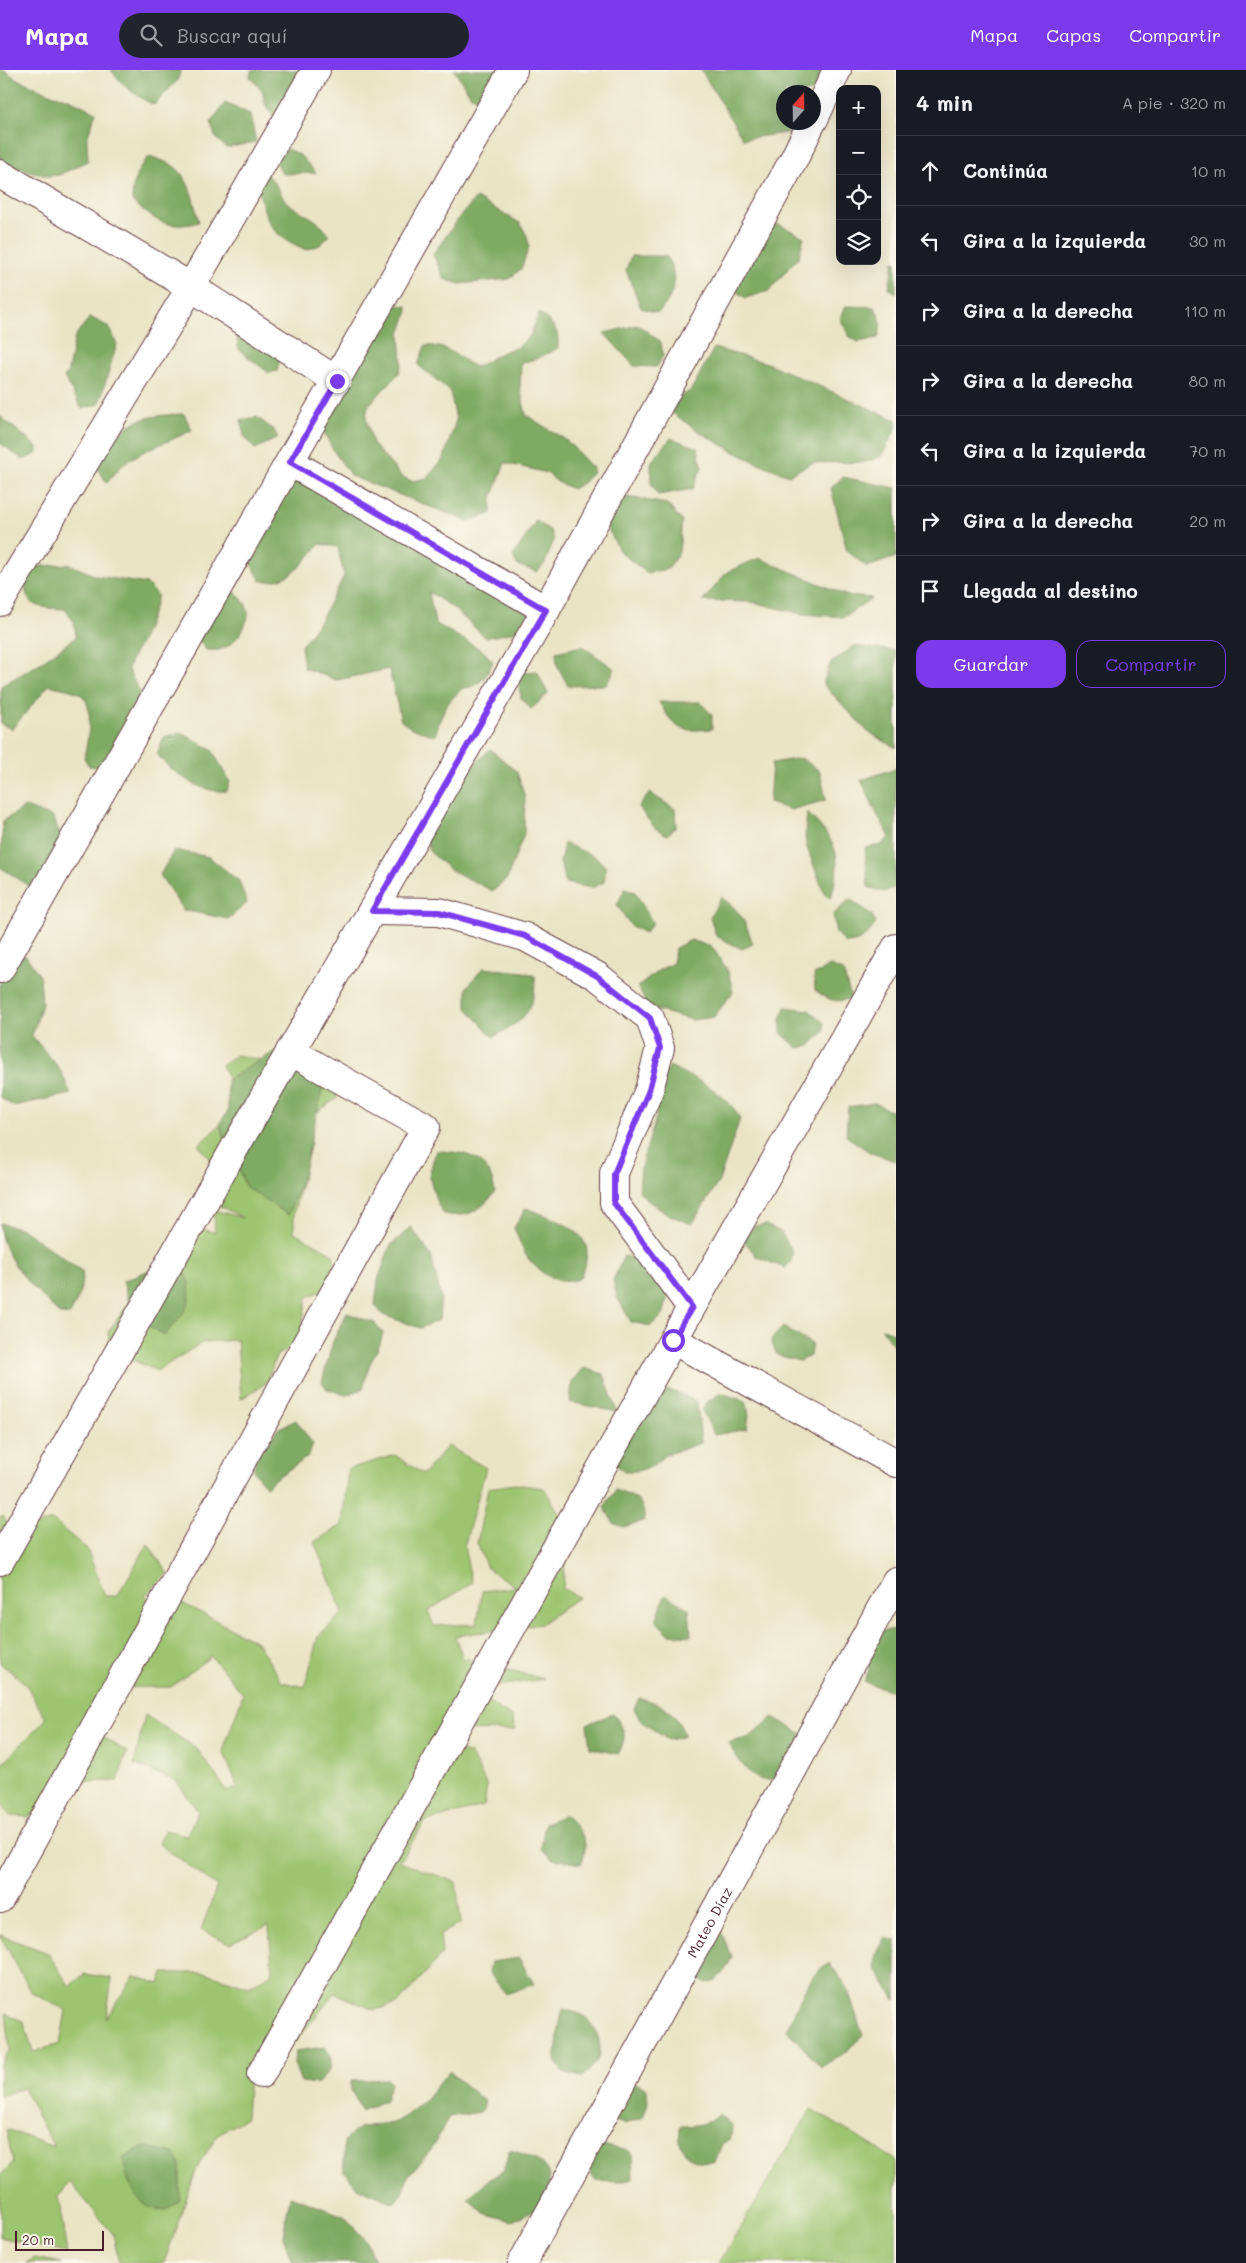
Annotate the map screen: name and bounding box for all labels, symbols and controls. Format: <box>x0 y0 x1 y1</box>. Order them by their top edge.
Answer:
search box <box>119 13 469 58</box>
text: Mapa <box>25 20 89 51</box>
icon: search <box>137 21 165 49</box>
text: Buscar aquí <box>177 23 287 48</box>
text: Mapa <box>970 23 1018 47</box>
text: Capas <box>1046 23 1101 47</box>
text: Compartir <box>1129 23 1221 47</box>
north arrow <box>776 85 821 130</box>
map controls <box>836 85 881 265</box>
button: + <box>836 85 881 130</box>
text: 4 min <box>916 89 973 116</box>
text: A pie · 320 m <box>1122 92 1226 113</box>
button: − <box>836 130 881 175</box>
icon: ahead <box>916 157 944 185</box>
text: Continúa <box>963 158 1048 183</box>
text: 10 m <box>1191 160 1226 181</box>
button: locate <box>836 175 881 220</box>
button: layers <box>836 220 881 265</box>
icon: left <box>916 227 944 255</box>
text: Gira a la izquierda <box>963 228 1146 253</box>
text: 30 m <box>1189 230 1226 251</box>
icon: right <box>916 297 944 325</box>
text: Gira a la derecha <box>963 298 1133 323</box>
text: 110 m <box>1184 300 1226 321</box>
icon: right <box>916 367 944 395</box>
text: Gira a la derecha <box>963 368 1133 393</box>
route end <box>326 370 349 393</box>
text: 80 m <box>1189 370 1226 391</box>
icon: left <box>916 437 944 465</box>
text: Gira a la izquierda <box>963 438 1146 463</box>
text: 70 m <box>1189 440 1226 461</box>
icon: right <box>916 507 944 535</box>
text: Gira a la derecha <box>963 508 1133 533</box>
text: 20 m <box>1189 510 1226 531</box>
icon: arrive <box>916 577 944 605</box>
text: Llegada al destino <box>963 578 1138 603</box>
button: Guardar <box>916 640 1066 688</box>
button: Compartir <box>1076 640 1226 688</box>
route start <box>662 1329 685 1352</box>
street label: Mateo Díaz <box>682 1883 736 1961</box>
scale bar <box>15 2228 104 2251</box>
text: 20 m <box>22 2230 54 2249</box>

